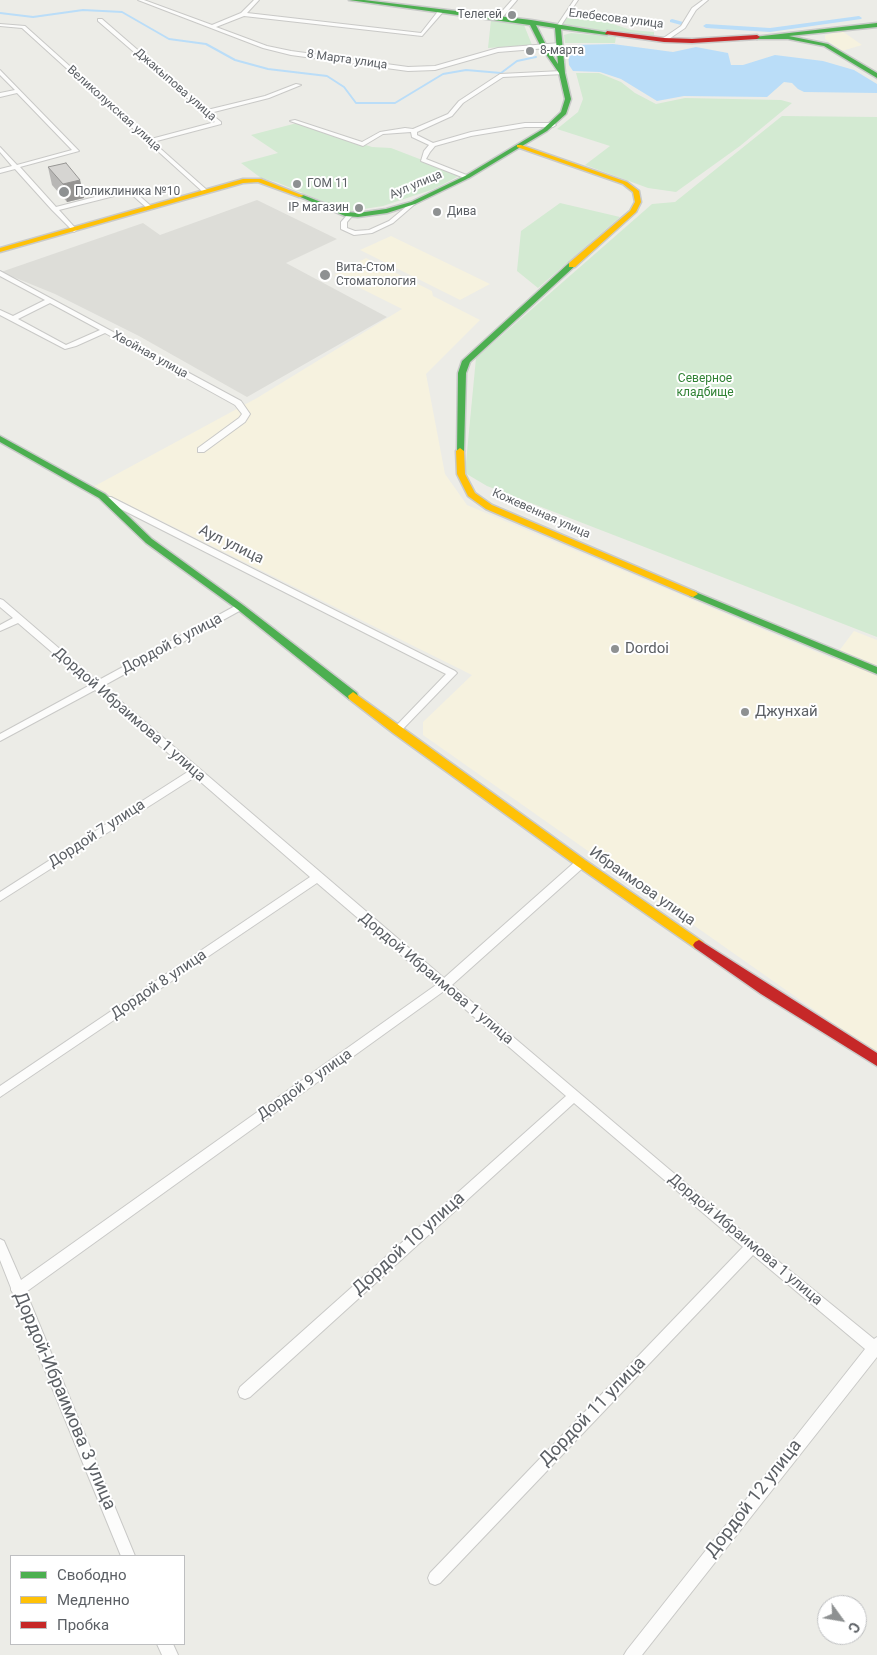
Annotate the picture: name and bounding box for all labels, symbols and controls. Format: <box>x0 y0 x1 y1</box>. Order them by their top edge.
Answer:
street label: Елебесова улица <box>568 6 664 32</box>
place label: Телегей <box>458 8 502 22</box>
marker: Телегей <box>506 9 518 21</box>
place label: 8-марта <box>540 44 584 58</box>
marker: 8-марта <box>524 45 536 57</box>
street label: Джакыпова улица <box>131 46 219 124</box>
street label: 8 Марта улица <box>306 47 388 73</box>
street label: Великолукская улица <box>64 63 164 155</box>
street label: Аул улица <box>387 167 445 203</box>
place label: ГОМ 11 <box>307 177 348 191</box>
marker: ГОМ 11 <box>291 178 303 190</box>
marker: Поликлиника №10 <box>57 185 71 199</box>
place label: Поликлиника №10 <box>75 185 180 199</box>
place label: IP магазин <box>288 201 349 215</box>
marker: IP магазин <box>353 202 365 214</box>
place label: Дива <box>447 205 476 219</box>
marker: Дива <box>431 206 443 218</box>
place label: Вита-Стом Стоматология <box>336 261 416 289</box>
marker: Вита-Стом Стоматология <box>318 268 332 282</box>
street label: Хвойная улица <box>110 328 190 382</box>
park label: Северное кладбище <box>676 372 734 400</box>
street label: Кожевенная улица <box>490 486 592 542</box>
street label: Аул улица <box>196 522 266 568</box>
street label: Дордой 6 улица <box>119 610 225 678</box>
place label: Dordoi <box>625 640 669 658</box>
marker: Dordoi <box>609 643 621 655</box>
street label: Дордой Ибраимова 1 улица <box>49 644 209 786</box>
place label: Джунхай <box>755 703 818 721</box>
marker: Джунхай <box>739 706 751 718</box>
street label: Дордой 7 улица <box>45 796 149 872</box>
street label: Ибраимова улица <box>585 844 699 930</box>
street label: Дордой Ибраимова 1 улица <box>355 909 517 1049</box>
street label: Дордой 8 улица <box>108 946 210 1024</box>
street label: Дордой 9 улица <box>254 1046 356 1124</box>
street label: Дордой Ибраимова 1 улица <box>664 1170 826 1310</box>
street label: Дордой 10 улица <box>348 1188 470 1300</box>
street label: Дордой-Ибраимова 3 улица <box>8 1288 120 1514</box>
street label: Дордой 11 улица <box>535 1353 651 1471</box>
street label: Дордой 12 улица <box>701 1436 807 1562</box>
legend <box>10 1555 185 1645</box>
text: Свободно <box>57 1566 126 1584</box>
text: Медленно <box>57 1591 130 1609</box>
north arrow <box>817 1595 867 1645</box>
text: Пробка <box>57 1616 109 1634</box>
text: С <box>845 1619 863 1636</box>

